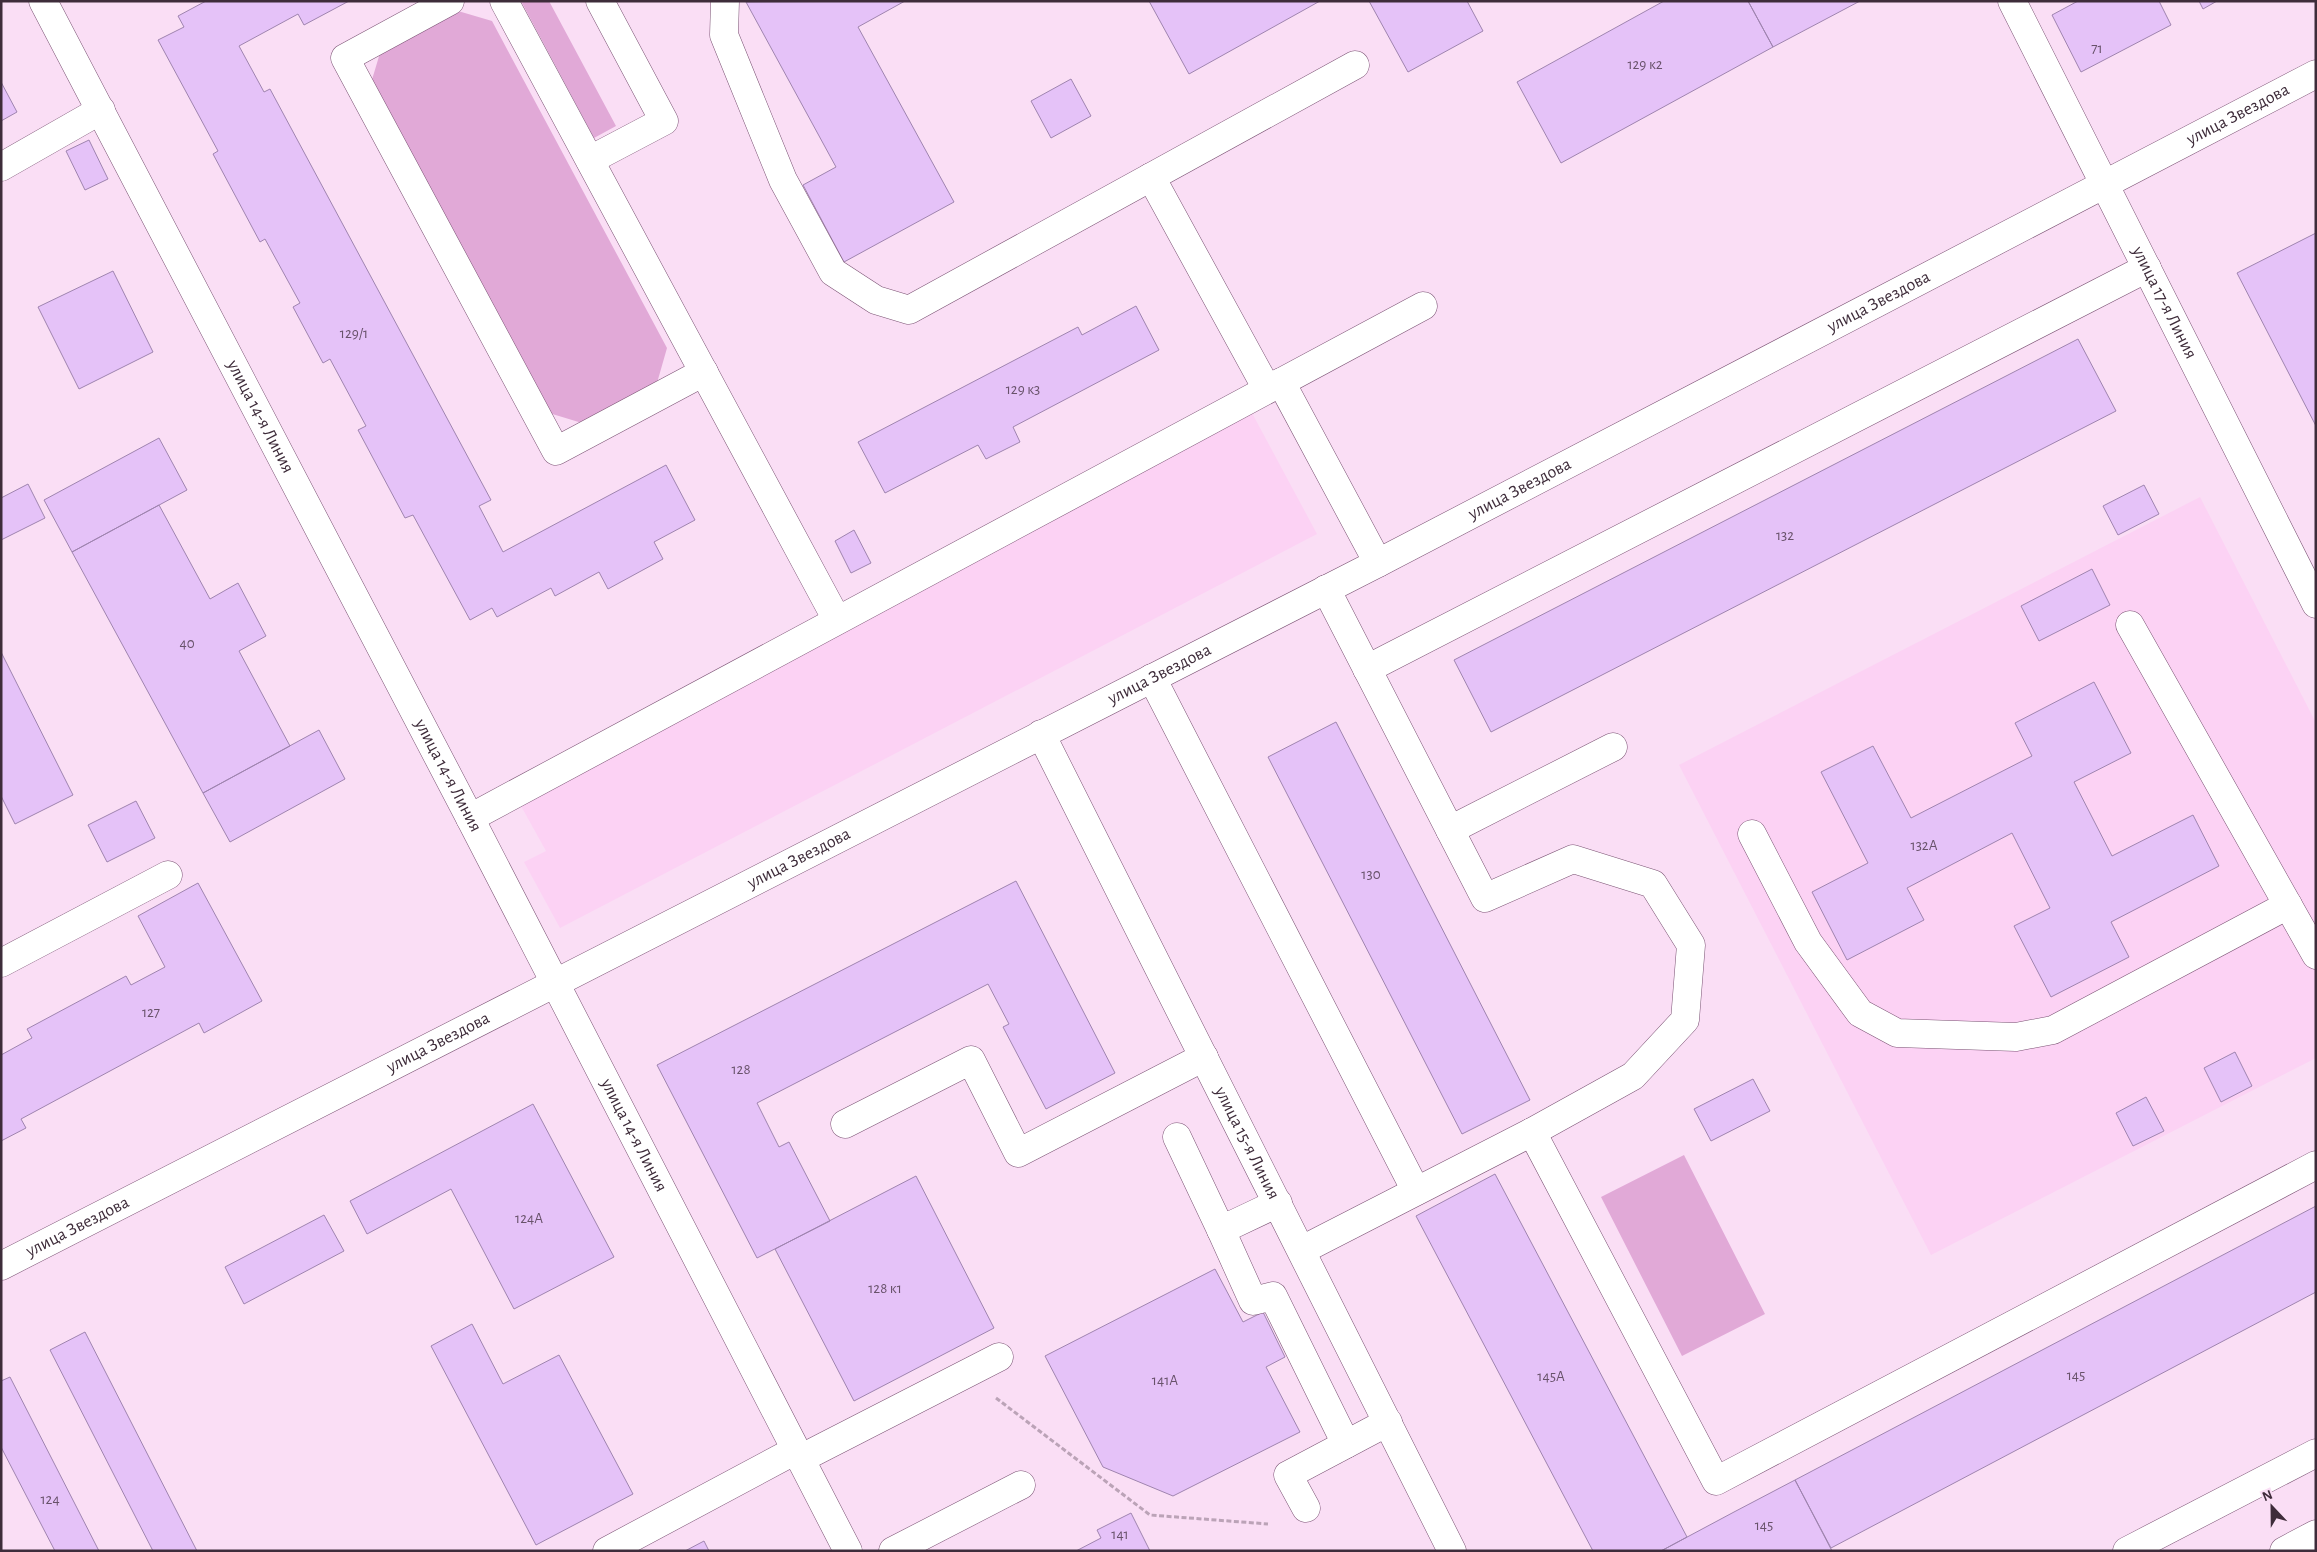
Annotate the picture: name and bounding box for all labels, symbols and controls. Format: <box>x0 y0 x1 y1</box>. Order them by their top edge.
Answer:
house number: 71 <box>2091 41 2103 56</box>
house number: 129 к2 <box>1627 57 1663 72</box>
street label: улица Звездова <box>2183 80 2292 149</box>
street label: улица 17-я Линия <box>2128 243 2200 362</box>
street label: улица Звездова <box>1824 268 1933 336</box>
house number: 129/1 <box>340 326 368 341</box>
street label: улица 14-я Линия <box>223 356 297 476</box>
house number: 129 к3 <box>1006 382 1040 397</box>
street label: улица Звездова <box>1465 455 1574 524</box>
house number: 132 <box>1776 528 1794 543</box>
house number: 40 <box>179 636 195 651</box>
street label: улица Звездова <box>1104 641 1214 709</box>
street label: улица 14-я Линия <box>411 715 485 835</box>
street label: улица Звездова <box>744 825 853 893</box>
house number: 132А <box>1911 838 1938 853</box>
house number: 130 <box>1361 867 1381 882</box>
house number: 127 <box>142 1005 160 1020</box>
street label: улица Звездова <box>383 1009 493 1077</box>
house number: 128 <box>731 1062 751 1077</box>
street label: улица 14-я Линия <box>597 1075 670 1195</box>
street label: улица 15-я Линия <box>1211 1083 1283 1202</box>
street label: улица Звездова <box>22 1193 132 1261</box>
house number: 124А <box>515 1211 543 1226</box>
house number: 128 к1 <box>868 1281 902 1296</box>
house number: 145 <box>2067 1368 2085 1383</box>
house number: 145А <box>1537 1369 1565 1384</box>
house number: 141А <box>1152 1373 1178 1388</box>
north arrow <box>2247 1482 2297 1532</box>
text: N <box>2260 1488 2275 1504</box>
house number: 124 <box>40 1492 60 1507</box>
house number: 145 <box>1755 1518 1773 1533</box>
house number: 141 <box>1111 1527 1129 1542</box>

